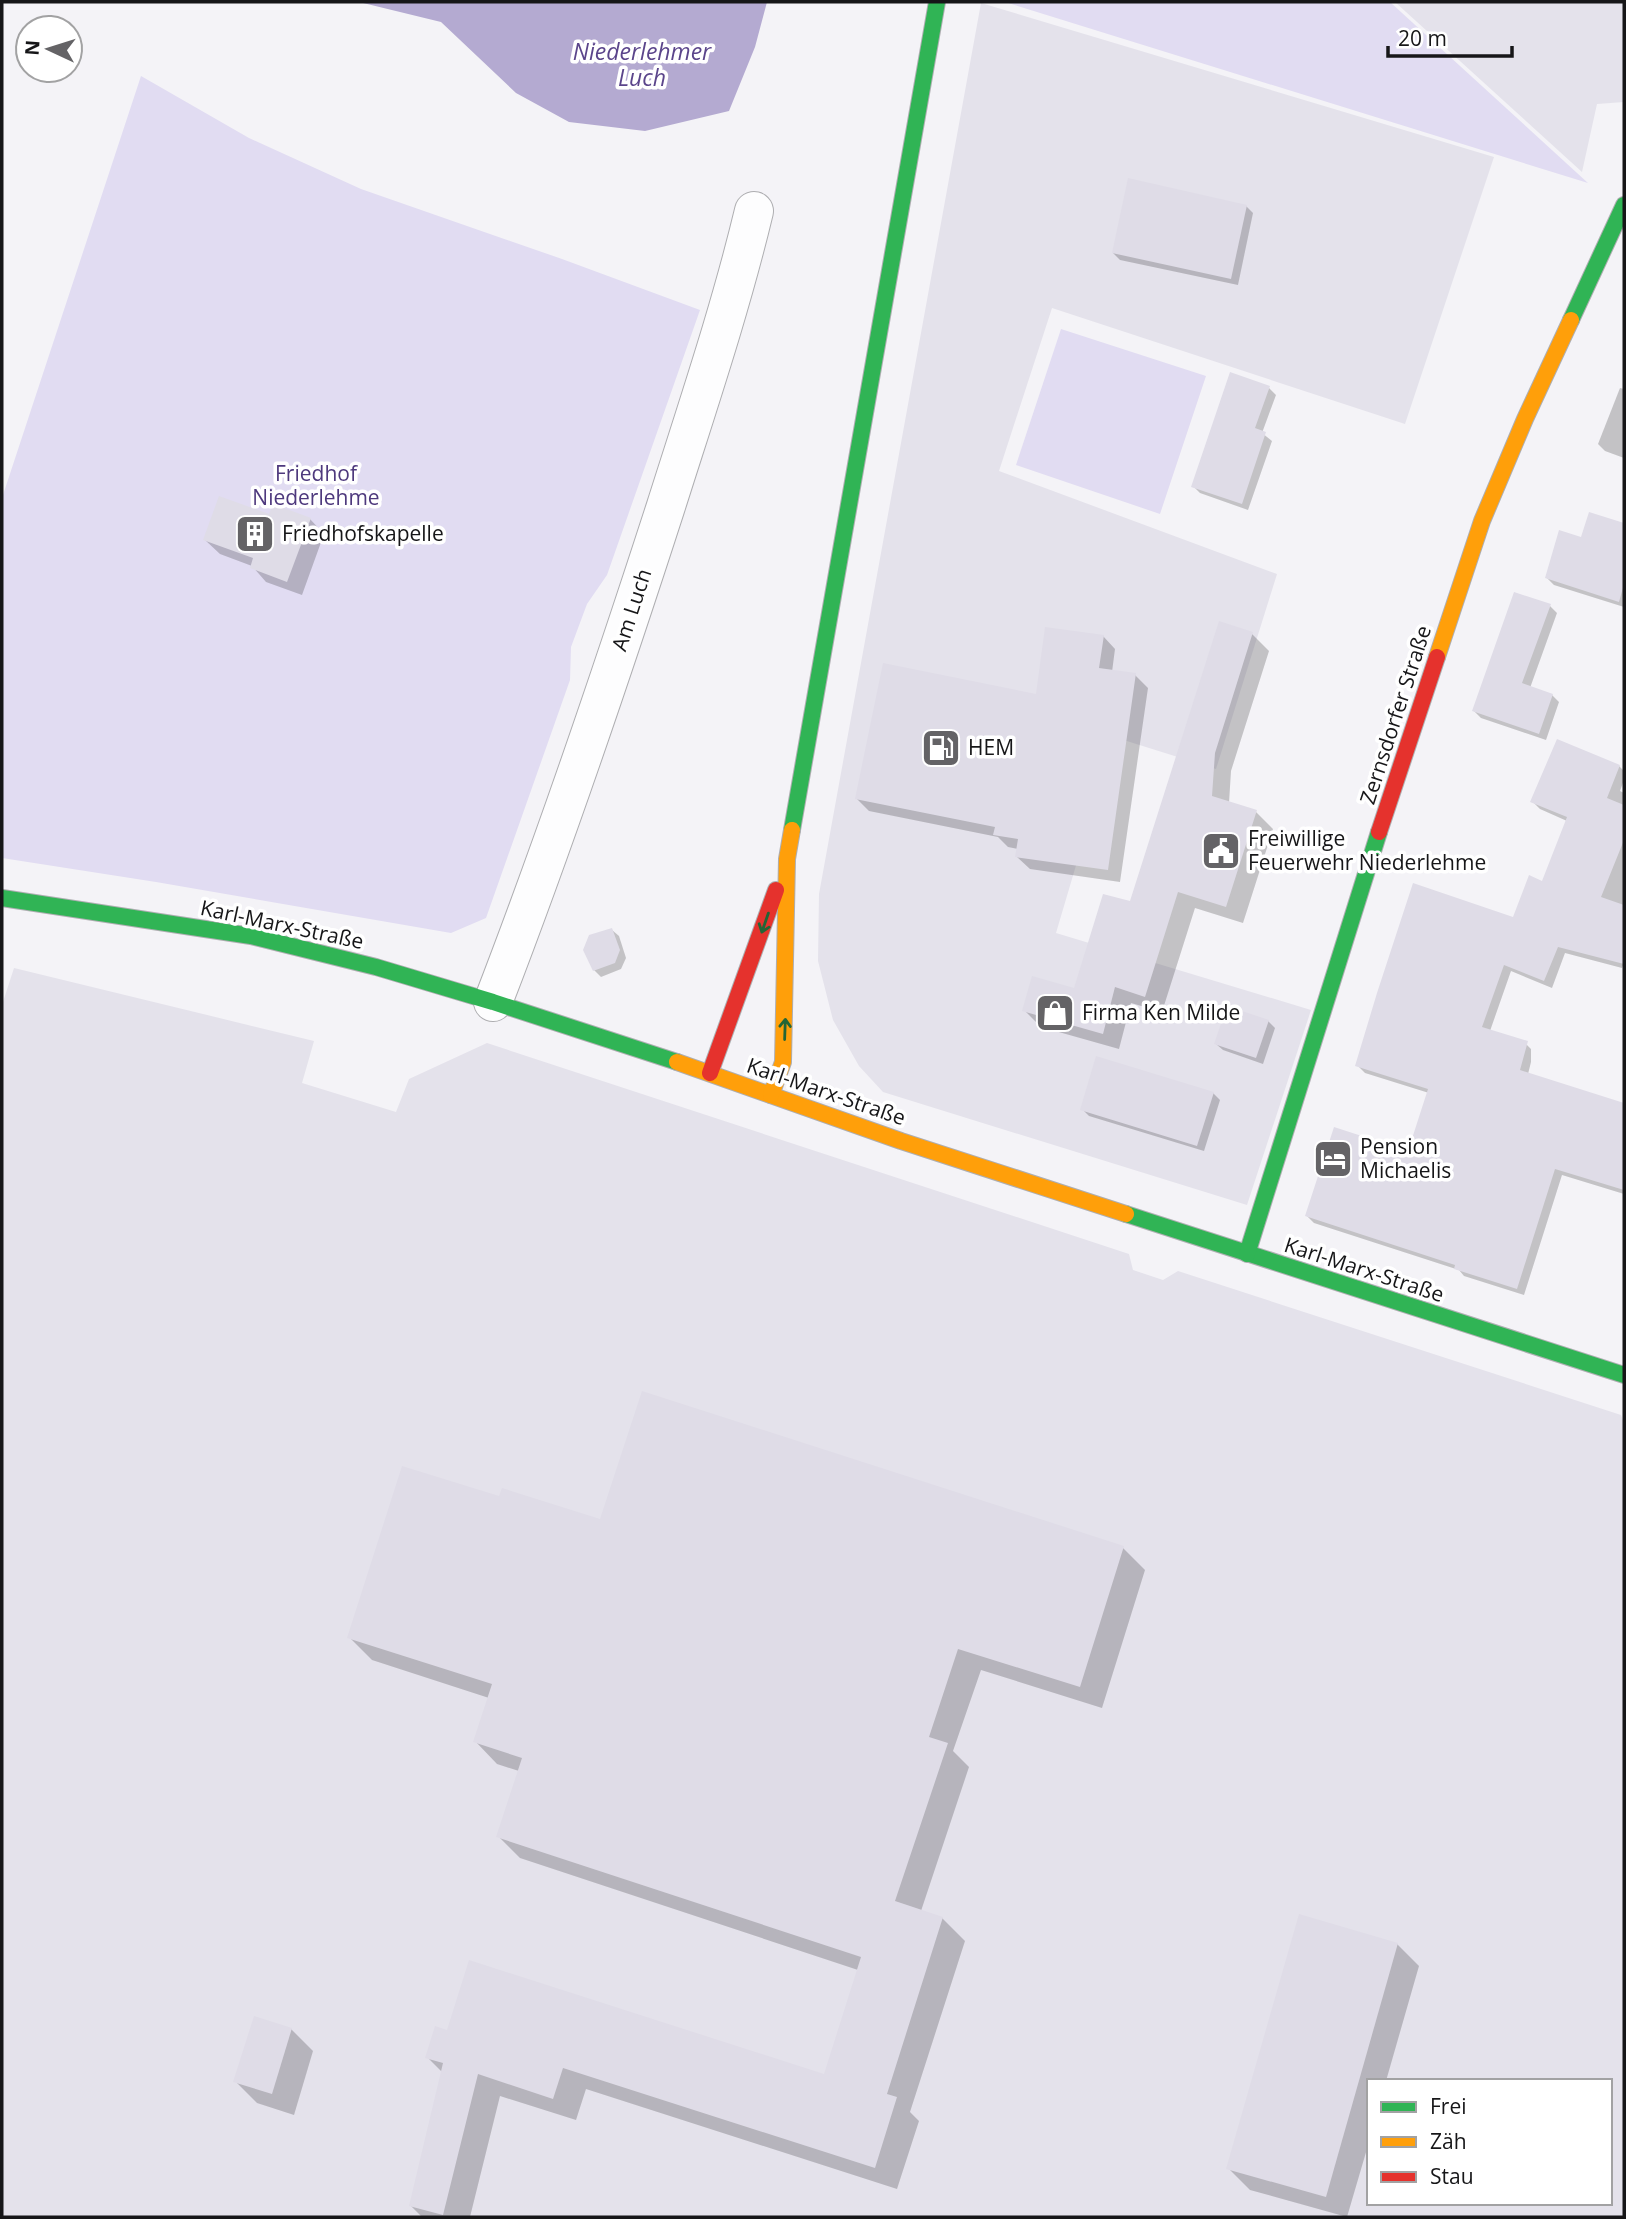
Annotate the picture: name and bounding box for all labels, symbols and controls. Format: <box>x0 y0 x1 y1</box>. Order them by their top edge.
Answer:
north arrow <box>14 14 84 84</box>
scale bar <box>1388 14 1512 58</box>
text: 20 m <box>1398 24 1447 52</box>
water label: Niederlehmer Luch <box>573 35 712 93</box>
text: N <box>19 39 46 56</box>
park label: Friedhof Niederlehme <box>252 459 380 511</box>
building icon: Friedhofskapelle <box>234 513 276 555</box>
place label: Friedhofskapelle <box>282 519 444 547</box>
street label: Am Luch <box>605 565 657 654</box>
street label: Zernsdorfer Straße <box>1353 622 1437 808</box>
fuel station icon: HEM <box>920 727 962 769</box>
place label: HEM <box>968 733 1014 761</box>
place label: Freiwillige Feuerwehr Niederlehme <box>1248 824 1486 876</box>
public building icon: Freiwillige Feuerwehr Niederlehme <box>1200 830 1242 872</box>
street label: Karl-Marx-Straße <box>198 893 366 955</box>
one-way arrow <box>757 912 770 934</box>
shop icon: Firma Ken Milde <box>1034 992 1076 1034</box>
place label: Firma Ken Milde <box>1082 998 1240 1026</box>
one-way arrow <box>778 1018 791 1041</box>
street label: Karl-Marx-Straße <box>743 1051 909 1131</box>
place label: Pension Michaelis <box>1360 1132 1451 1184</box>
hotel icon: Pension Michaelis <box>1312 1138 1354 1180</box>
street label: Karl-Marx-Straße <box>1281 1230 1448 1308</box>
legend <box>1367 2079 1612 2205</box>
text: Frei <box>1430 2092 1467 2120</box>
text: Zäh <box>1430 2127 1467 2155</box>
text: Stau <box>1430 2162 1474 2190</box>

